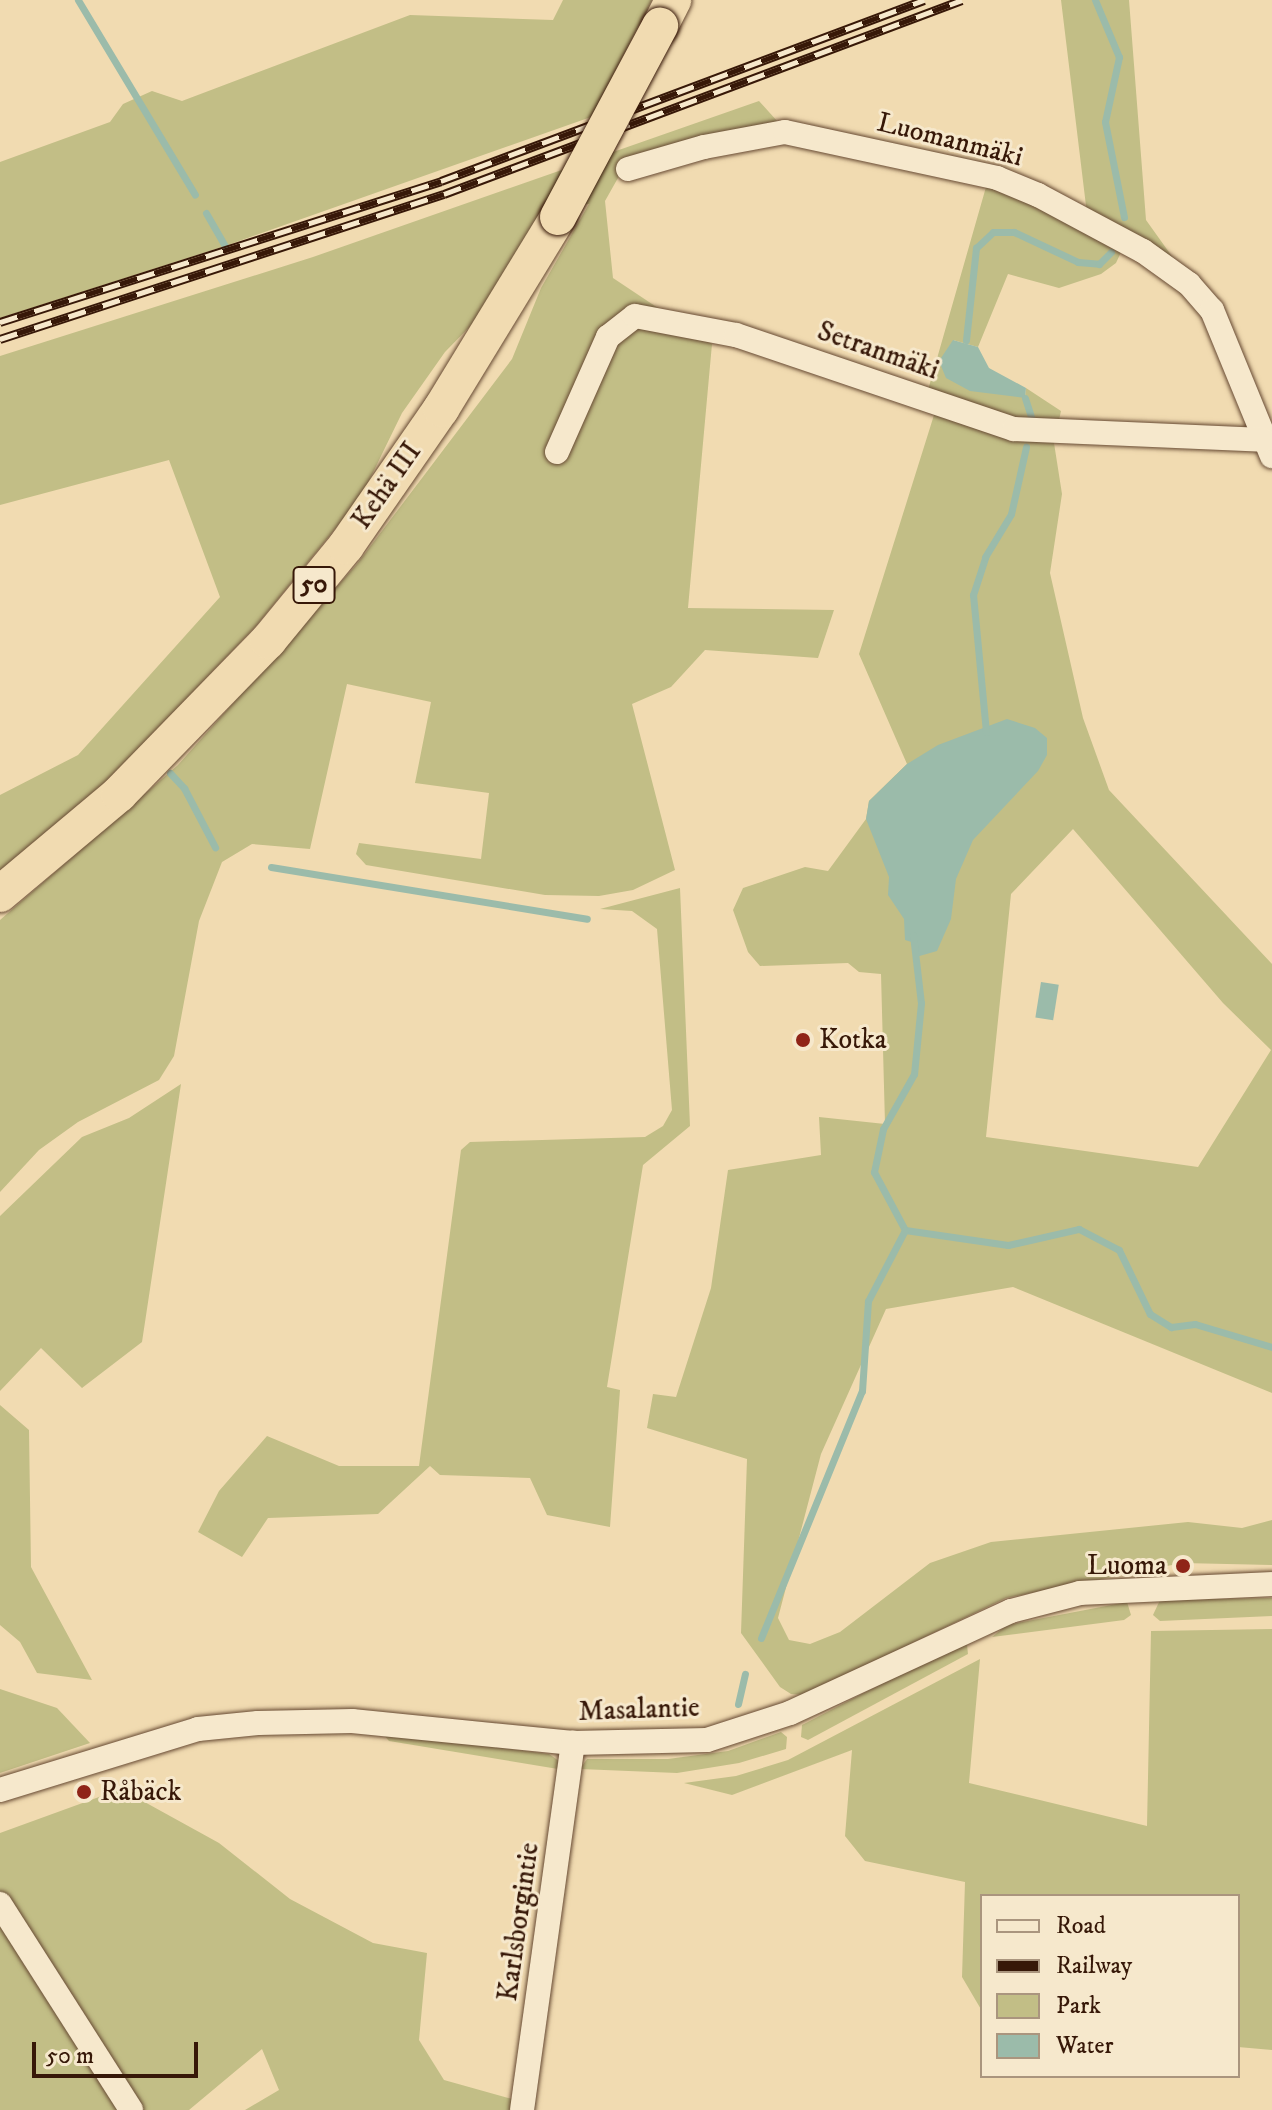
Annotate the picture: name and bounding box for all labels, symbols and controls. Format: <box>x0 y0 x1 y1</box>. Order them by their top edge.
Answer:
street label: Luomanmäki <box>874 106 1026 174</box>
street label: Setranmäki <box>813 315 943 387</box>
street label: Kehä III <box>345 436 429 536</box>
road number: 50 <box>292 563 336 607</box>
place label: Kotka <box>819 1023 887 1057</box>
marker: Kotka <box>794 1031 812 1049</box>
place label: Luoma <box>1087 1549 1167 1583</box>
marker: Luoma <box>1174 1557 1192 1575</box>
street label: Masalantie <box>578 1691 700 1729</box>
place label: Råbäck <box>100 1775 181 1809</box>
marker: Råbäck <box>75 1783 93 1801</box>
street label: Karlsborgintie <box>491 1841 547 2003</box>
legend <box>980 1894 1240 2078</box>
text: Road <box>1056 1911 1106 1941</box>
text: Railway <box>1056 1951 1132 1981</box>
text: Park <box>1056 1991 1101 2021</box>
scale bar <box>36 2026 202 2076</box>
text: Water <box>1056 2031 1113 2061</box>
text: 50 m <box>46 2041 94 2071</box>

